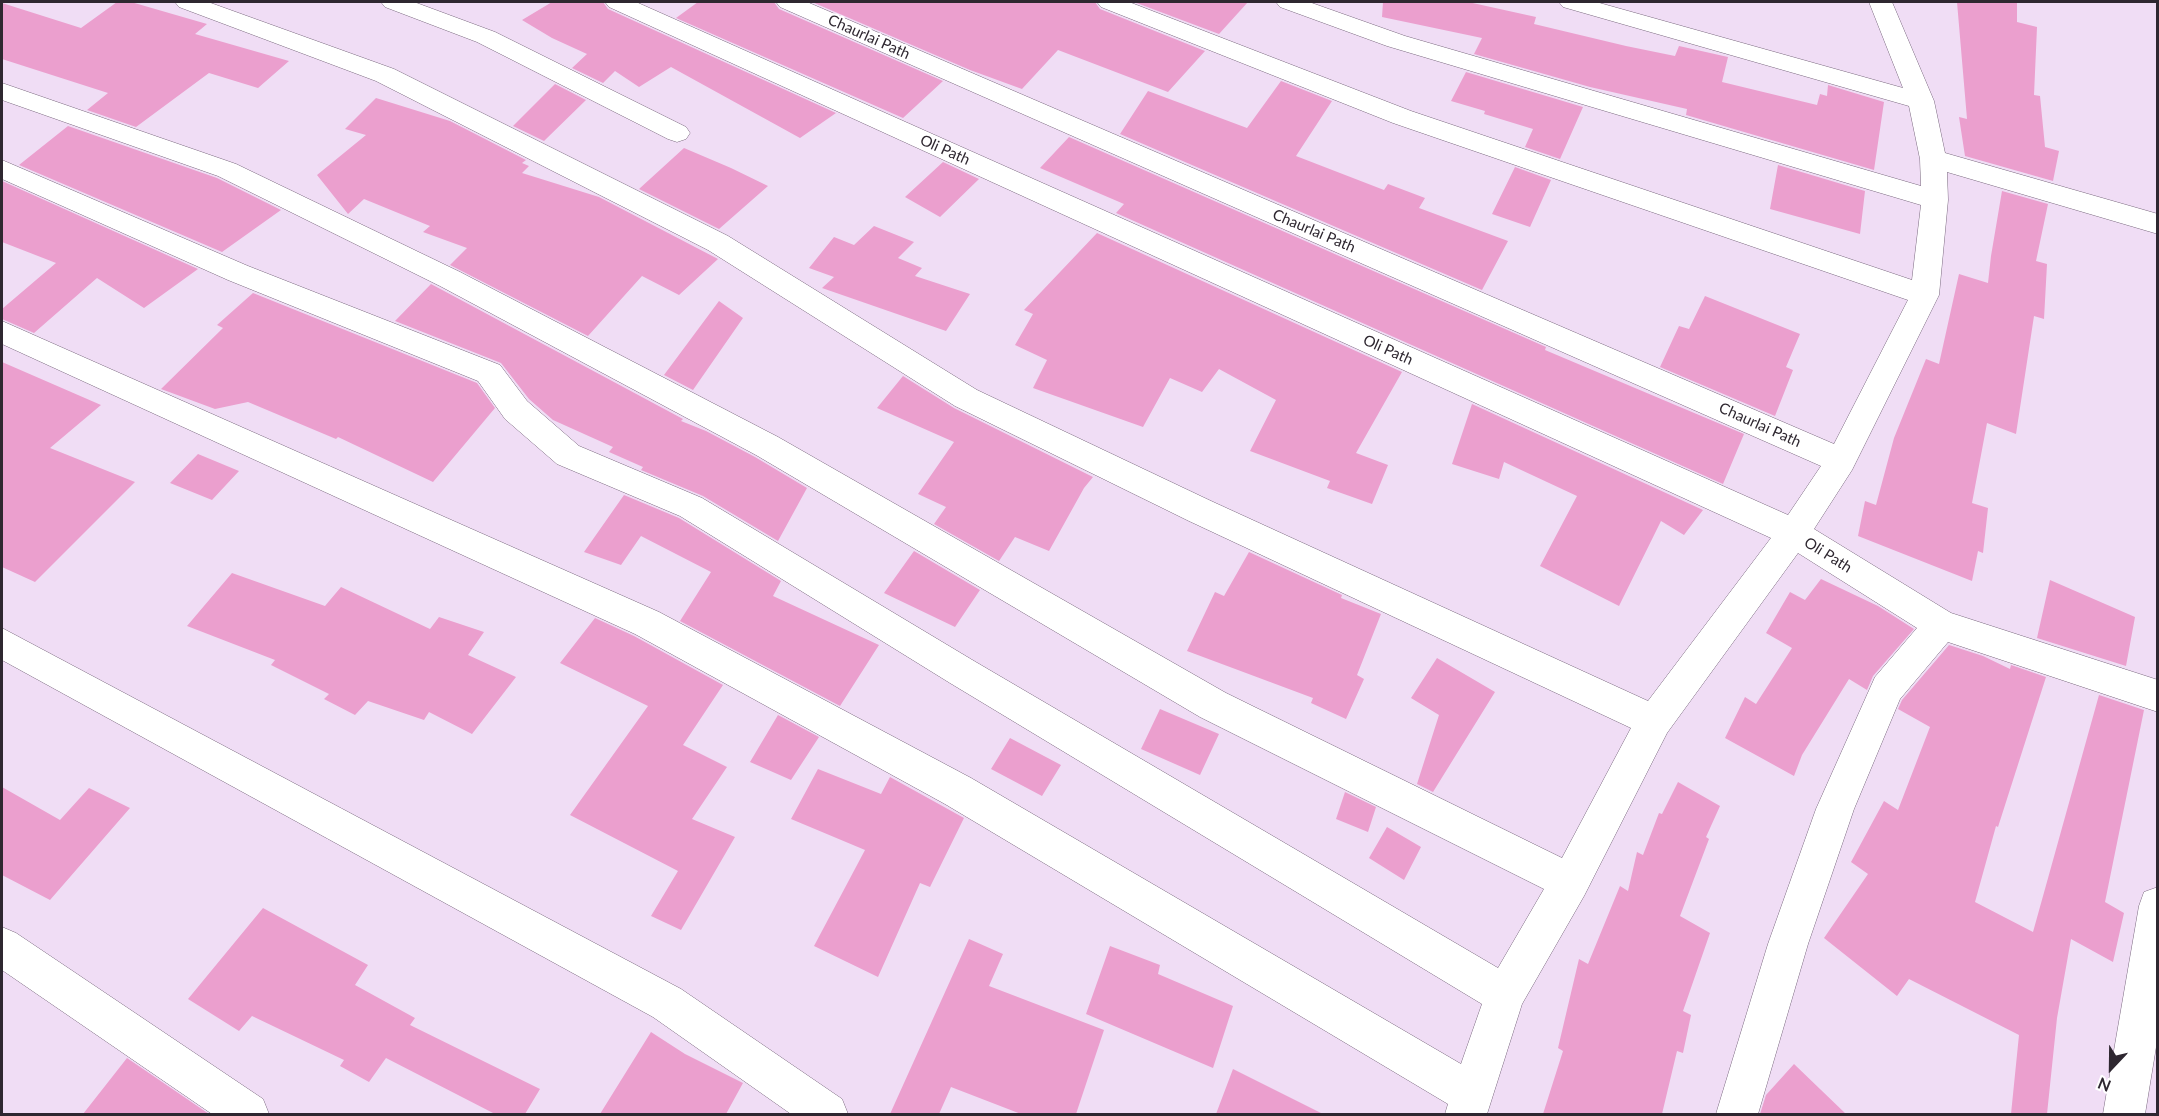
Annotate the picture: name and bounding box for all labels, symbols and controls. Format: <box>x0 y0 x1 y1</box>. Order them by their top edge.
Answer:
street label: Chaurlai Path <box>825 11 913 63</box>
street label: Oli Path <box>917 131 973 169</box>
street label: Chaurlai Path <box>1270 206 1358 256</box>
street label: Oli Path <box>1360 331 1416 369</box>
street label: Chaurlai Path <box>1716 399 1804 451</box>
street label: Oli Path <box>1801 533 1855 577</box>
north arrow <box>2081 1038 2141 1098</box>
text: N <box>2095 1074 2113 1096</box>

